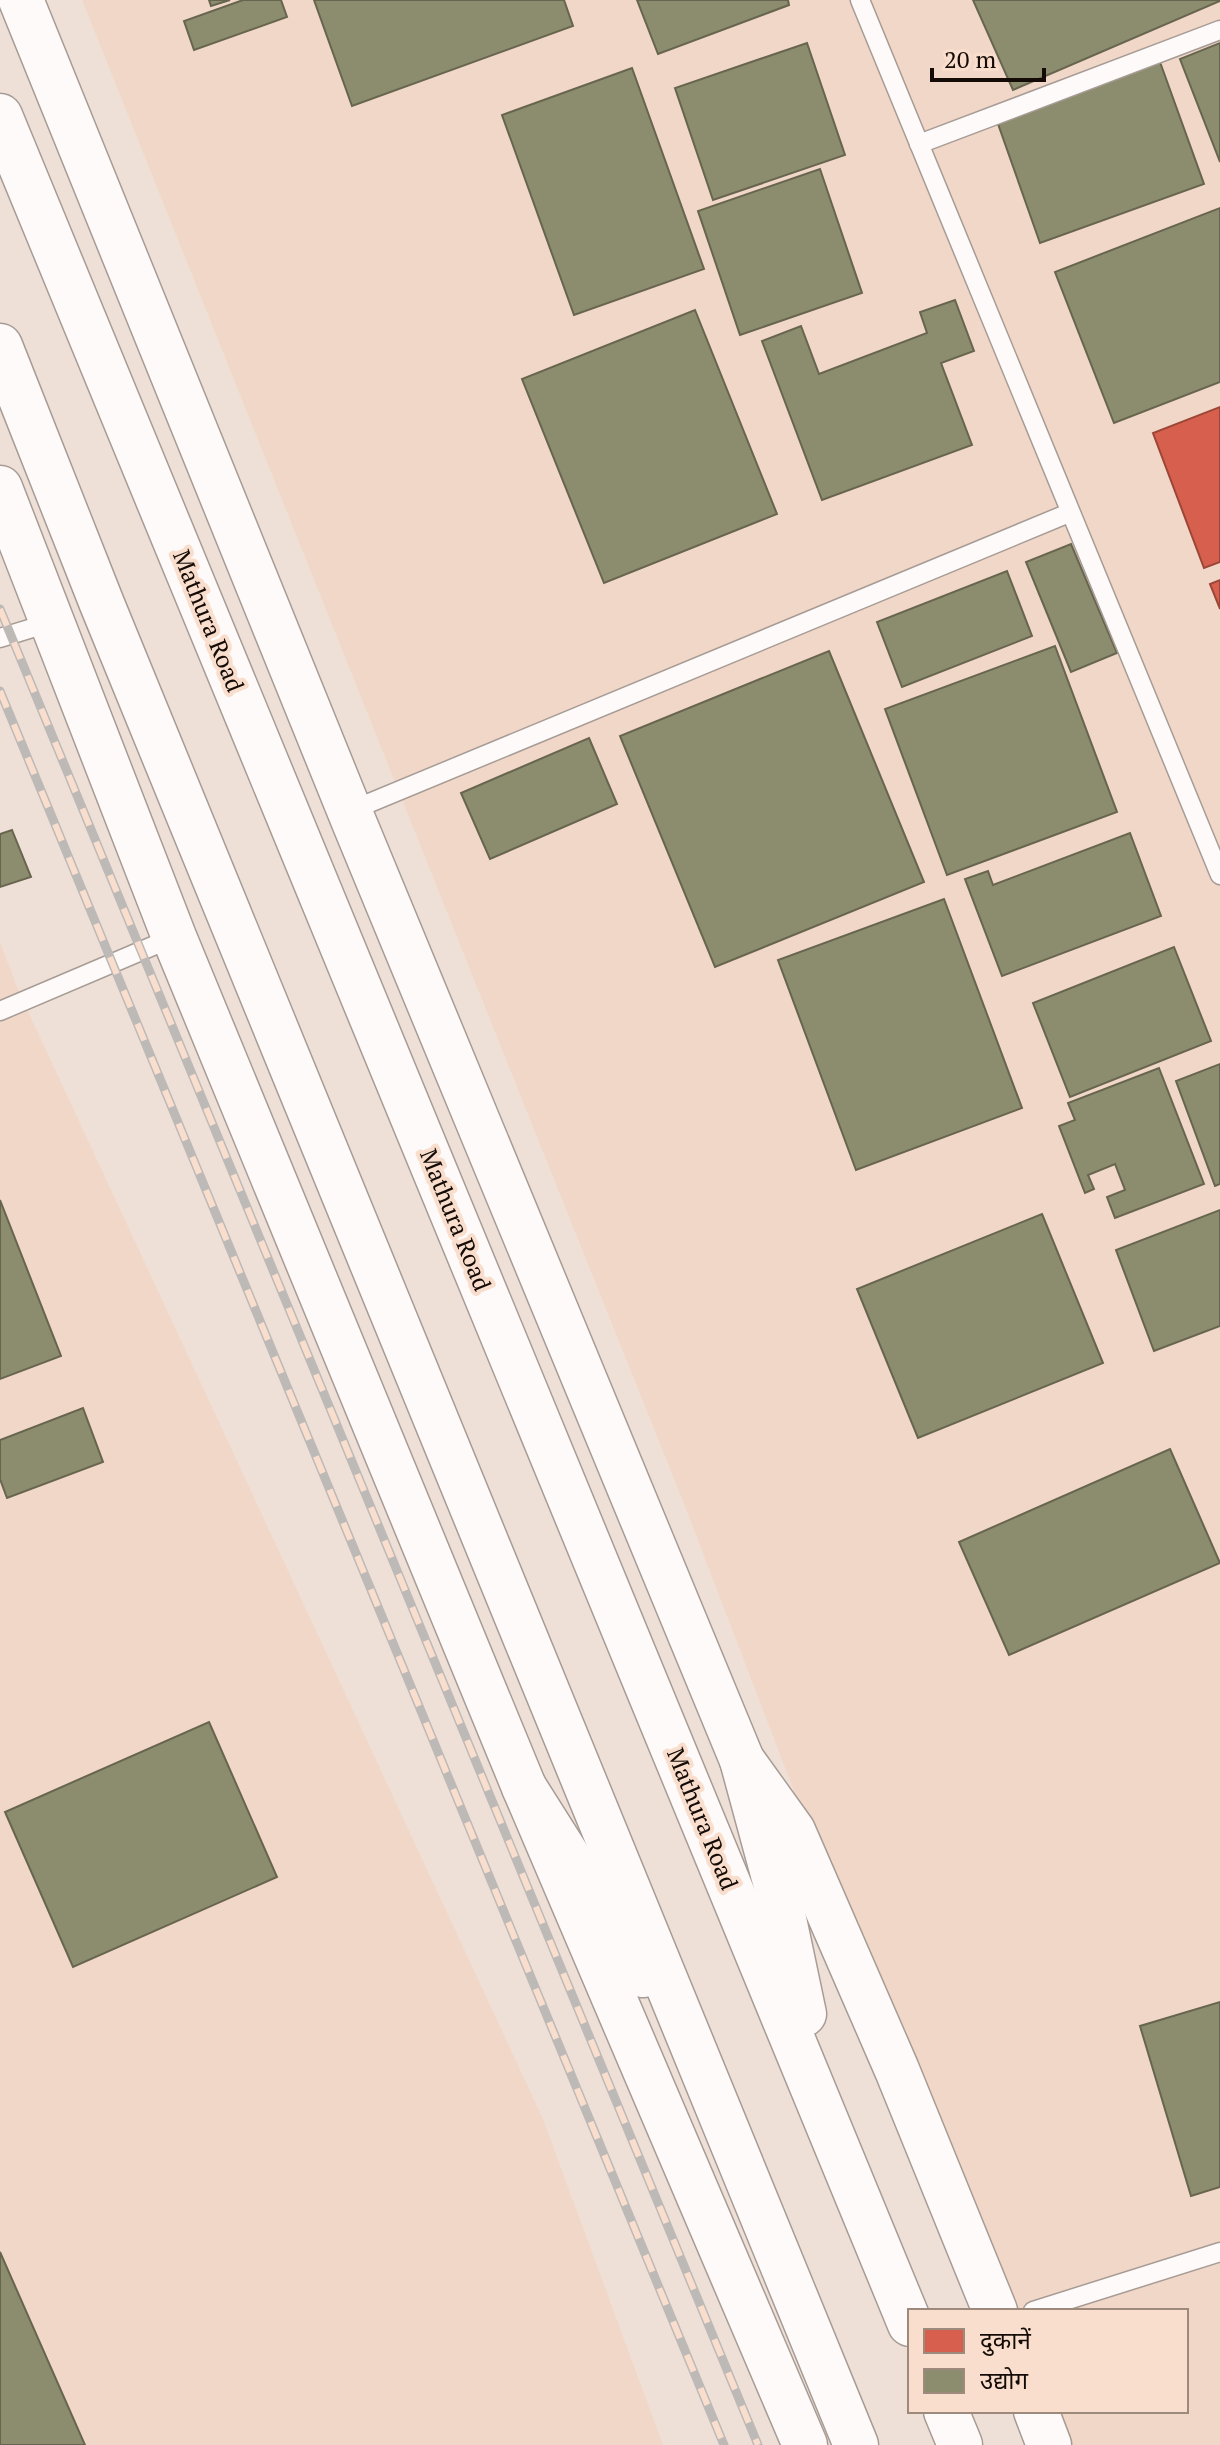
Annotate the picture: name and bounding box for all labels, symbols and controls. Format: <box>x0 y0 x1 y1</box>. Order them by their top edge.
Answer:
scale bar <box>932 32 1044 82</box>
text: 20 m <box>944 43 996 75</box>
street label: Mathura Road <box>166 545 252 696</box>
street label: Mathura Road <box>413 1144 499 1295</box>
street label: Mathura Road <box>660 1743 746 1894</box>
legend <box>908 2309 1188 2413</box>
text: दुकानें <box>980 2324 1031 2356</box>
text: उद्योग <box>980 2364 1028 2396</box>

